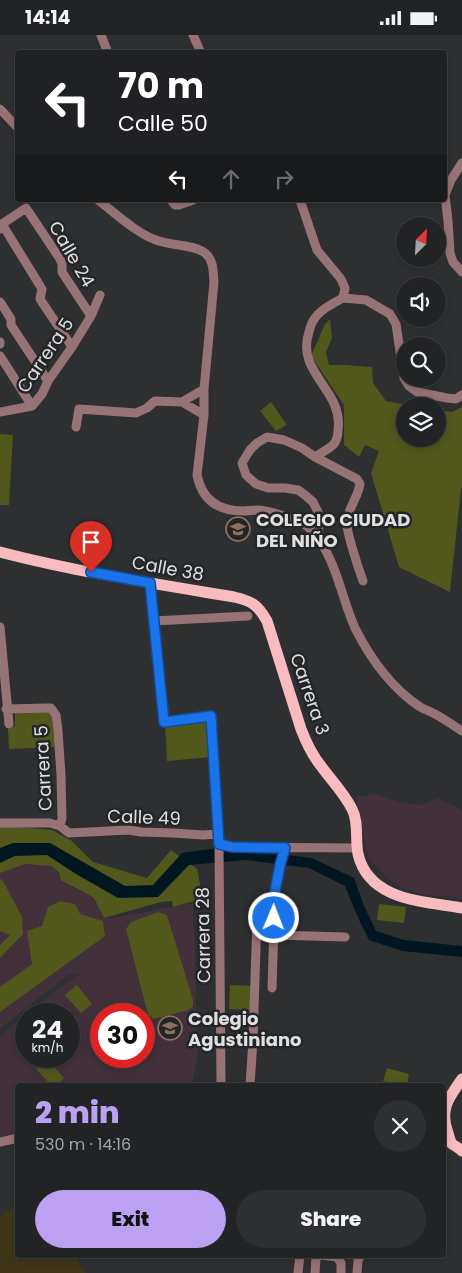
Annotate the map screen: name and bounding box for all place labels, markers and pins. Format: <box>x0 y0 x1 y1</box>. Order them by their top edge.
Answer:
place label: COLEGIO CIUDAD DEL NIÑO <box>256 507 410 553</box>
school or university icon: COLEGIO CIUDAD DEL NIÑO <box>225 516 251 542</box>
pin <box>70 521 112 572</box>
place label: Colegio Agustiniano <box>188 1006 302 1052</box>
school or university icon: Colegio Agustiniano <box>157 1015 183 1041</box>

